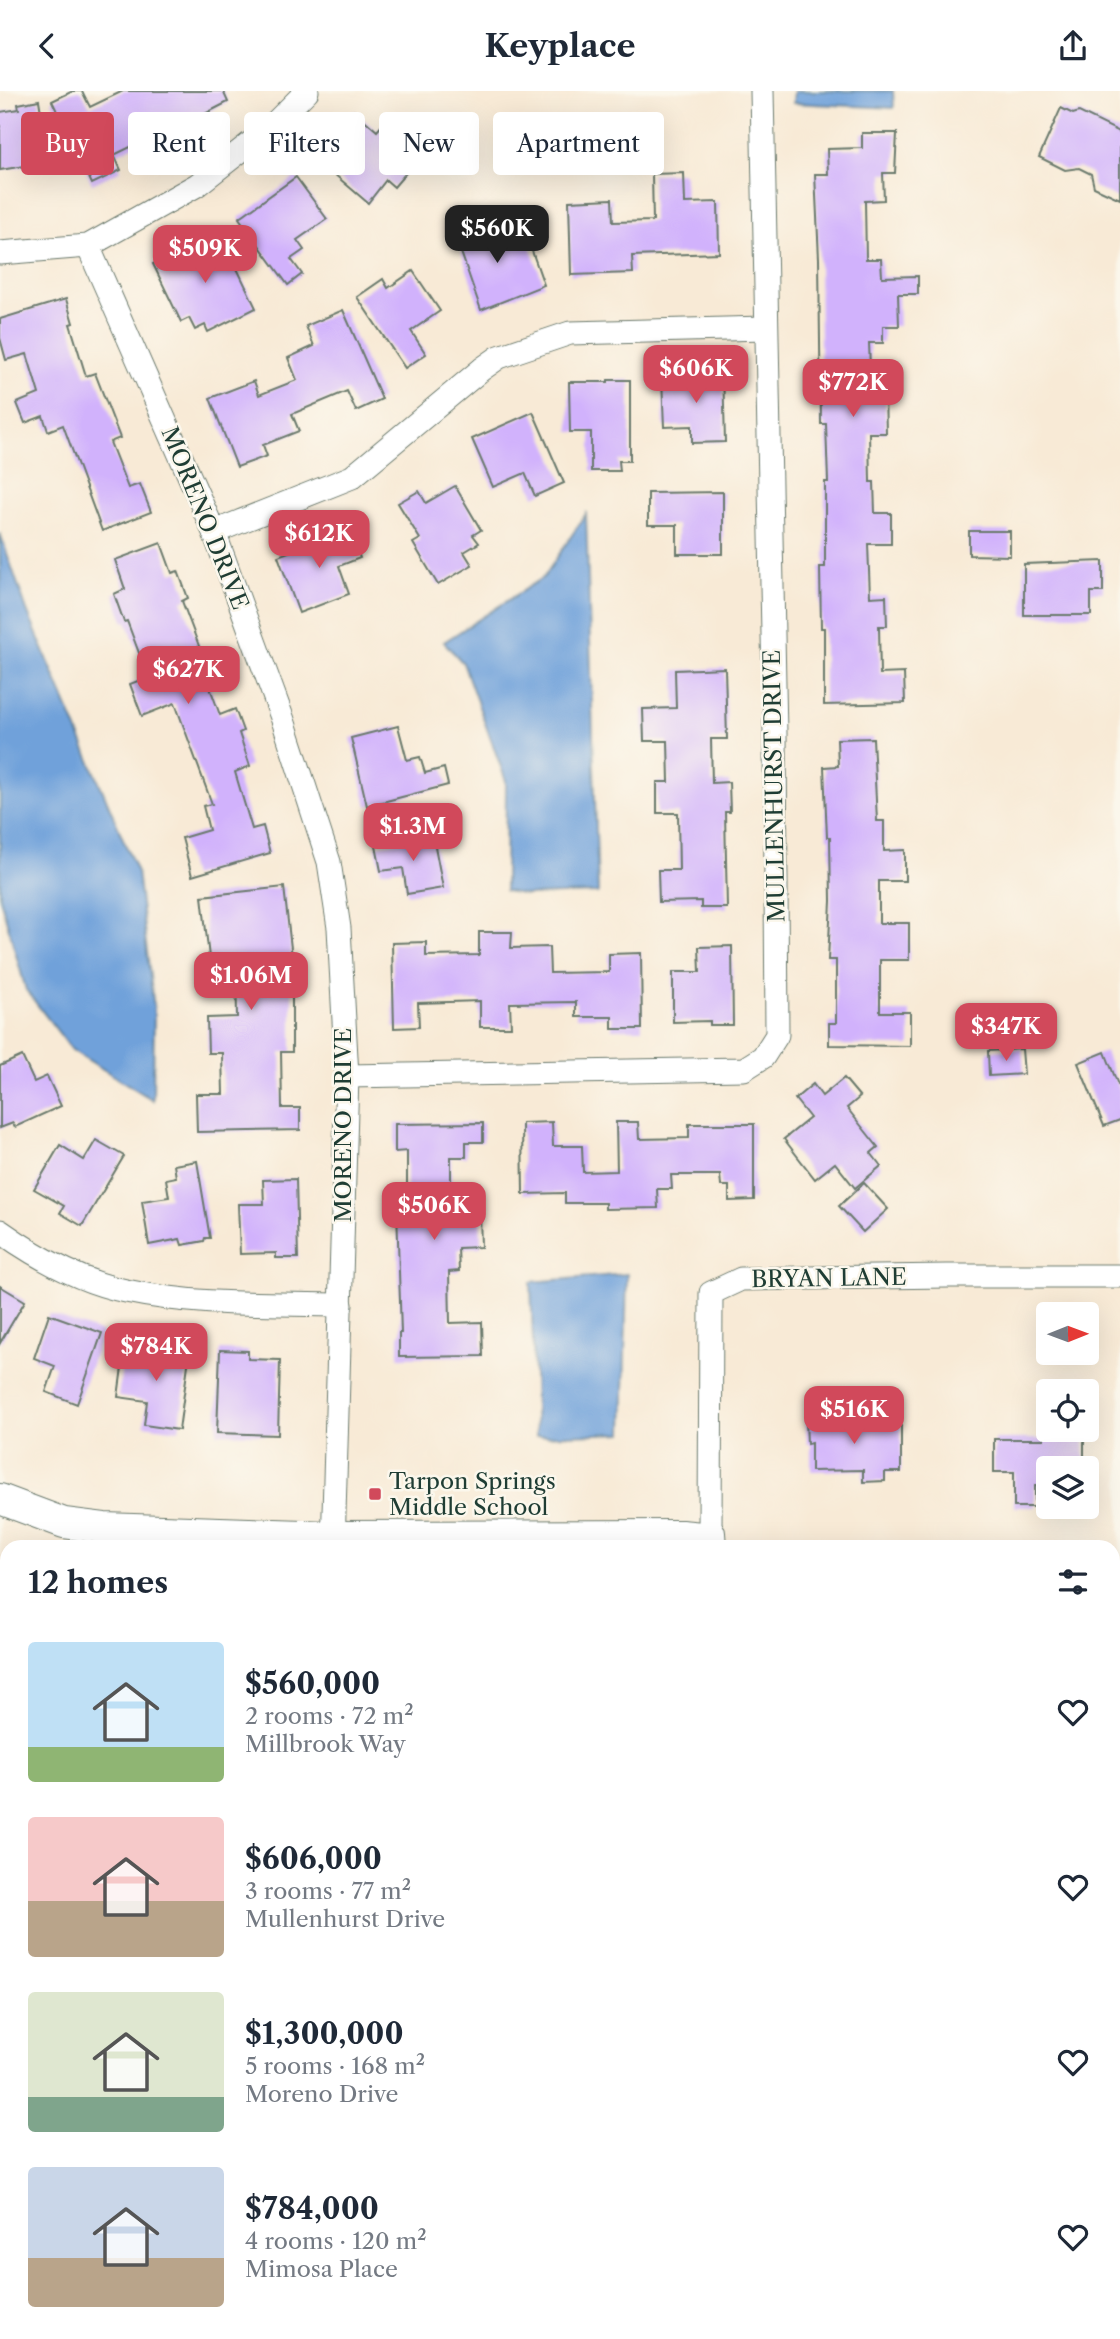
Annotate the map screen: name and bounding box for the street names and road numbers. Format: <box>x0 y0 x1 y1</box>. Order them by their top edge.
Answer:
street label: MORENO DRIVE <box>156 422 254 614</box>
street label: MULLENHURST DRIVE <box>758 649 790 923</box>
street label: MORENO DRIVE <box>329 1028 357 1222</box>
street label: BRYAN LANE <box>751 1263 907 1293</box>

